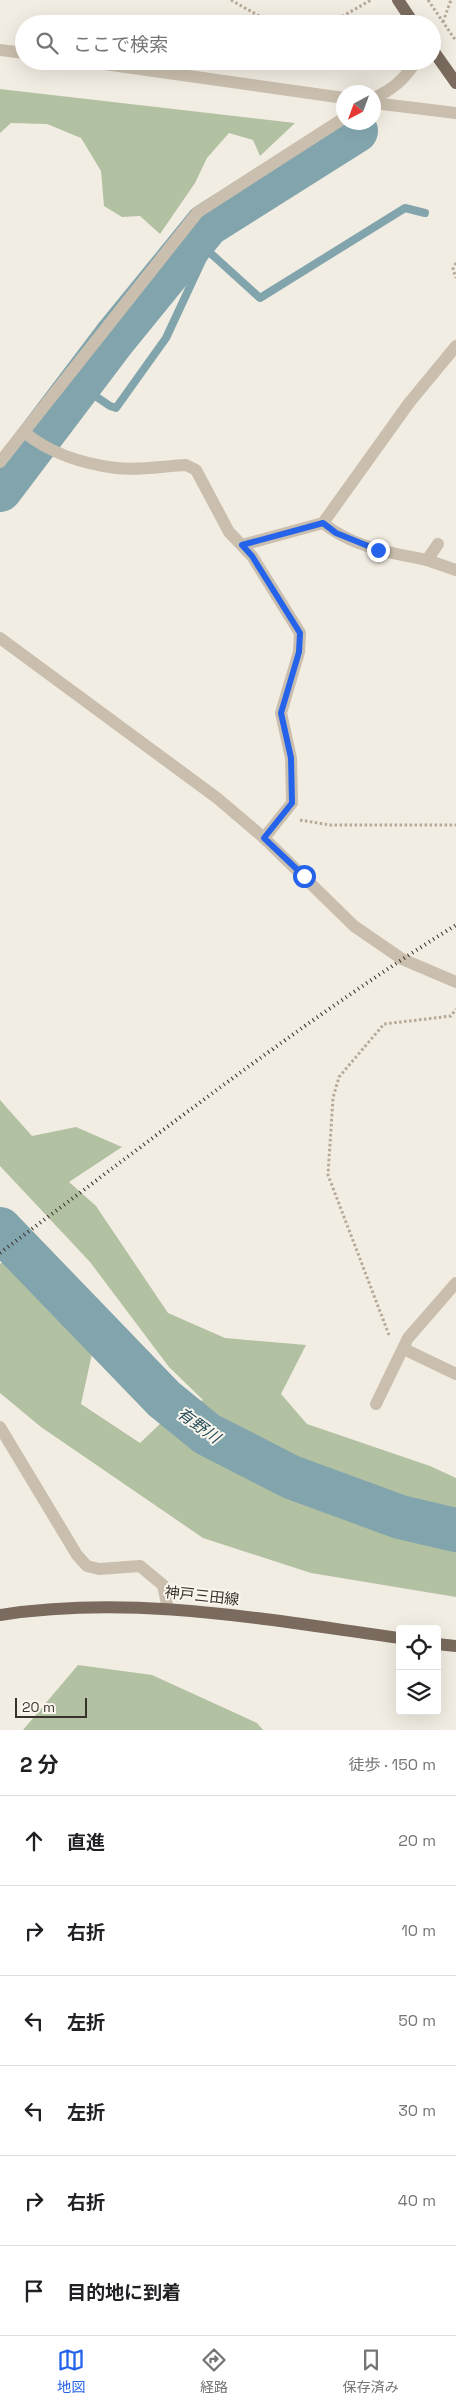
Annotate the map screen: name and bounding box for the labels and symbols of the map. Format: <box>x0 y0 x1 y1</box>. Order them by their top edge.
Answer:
north arrow <box>336 85 381 130</box>
route end <box>367 539 390 562</box>
route start <box>293 865 316 888</box>
water label: 有野川 <box>173 1403 226 1449</box>
street label: 神戸三田線 <box>164 1582 240 1609</box>
scale bar <box>15 1695 88 1718</box>

